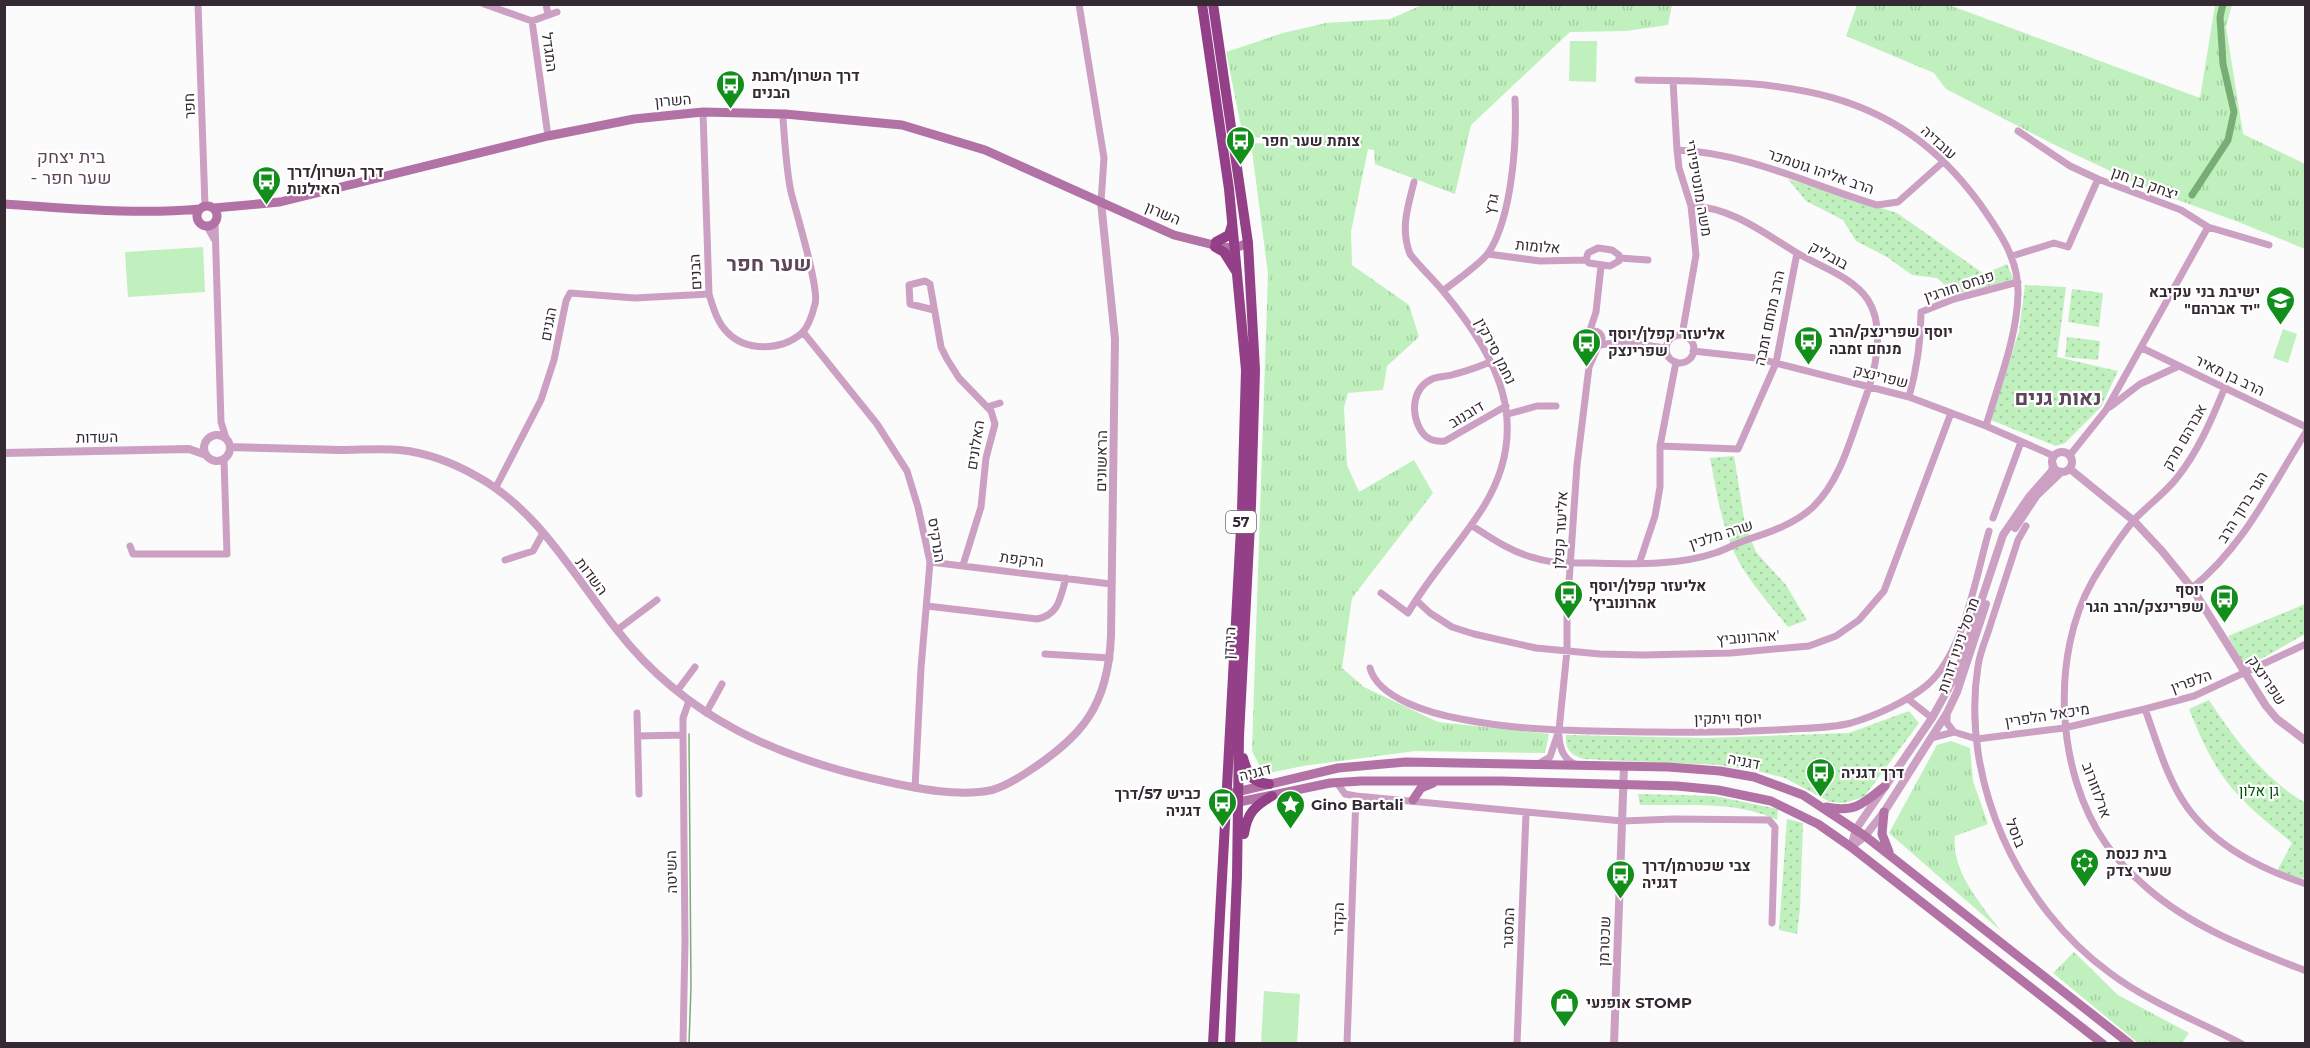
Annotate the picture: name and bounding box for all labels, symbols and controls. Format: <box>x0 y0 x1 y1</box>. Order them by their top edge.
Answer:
street label: המגדל <box>538 31 562 73</box>
place label: דרך השרון/רחבת הבנים <box>752 66 860 102</box>
bus stop icon: דרך השרון/רחבת הבנים <box>715 68 747 110</box>
street label: השרון <box>654 89 692 111</box>
street label: חפר <box>179 93 199 119</box>
street label: עובדיה <box>1917 121 1961 163</box>
bus stop icon: צומת שער חפר <box>1225 124 1257 166</box>
place label: צומת שער חפר <box>1262 131 1360 150</box>
street label: משה מונטיפיורי <box>1681 138 1717 238</box>
street label: הרב אליהו גוטמכר <box>1765 144 1877 198</box>
district label: בית יצחק - שער חפר <box>31 146 111 189</box>
place label: דרך השרון/דרך האילנות <box>287 162 384 198</box>
street label: יצחק בן חנן <box>2109 162 2181 204</box>
bus stop icon: דרך השרון/דרך האילנות <box>250 164 282 206</box>
street label: גרץ <box>1479 191 1503 216</box>
street label: השרון <box>1142 197 1184 229</box>
street label: אלומות <box>1515 235 1561 257</box>
street label: בובליק <box>1806 237 1852 273</box>
district label: שער חפר <box>726 251 812 276</box>
street label: הבנים <box>685 253 705 291</box>
street label: פנחס חורגין <box>1921 266 1997 306</box>
street label: הרב מנחם זמבה <box>1750 269 1788 367</box>
place label: ישיבת בני עקיבא "יד אברהם" <box>2149 282 2260 318</box>
school or university icon: ישיבת בני עקיבא "יד אברהם" <box>2265 284 2297 326</box>
street label: הגנים <box>535 305 561 343</box>
street label: נחמן סירקין <box>1471 315 1521 387</box>
place label: יוסף שפרינצק/הרב מנחם זמבה <box>1829 322 1953 358</box>
place label: אליעזר קפלן/יוסף שפרינצק <box>1608 324 1725 360</box>
bus stop icon: יוסף שפרינצק/הרב מנחם זמבה <box>1792 324 1824 366</box>
bus stop icon: אליעזר קפלן/יוסף שפרינצק <box>1571 326 1603 368</box>
street label: הרב בן מאיר <box>2192 350 2268 400</box>
street label: שפרינצק <box>1851 360 1911 392</box>
district label: נאות גנים <box>2015 385 2101 410</box>
street label: דובנוב <box>1445 396 1487 432</box>
street label: אברהם מרק <box>2157 400 2211 474</box>
street label: האלונים <box>962 419 988 471</box>
street label: השדות <box>76 427 118 447</box>
street label: הראשונים <box>1091 430 1111 492</box>
street label: הגר ברוך הרב <box>2212 468 2272 546</box>
street label: אליעזר קפלן <box>1548 491 1572 569</box>
road number: 57 <box>1226 511 1256 533</box>
street label: שרה מלכין <box>1687 515 1755 553</box>
street label: הנרקיס <box>924 516 950 564</box>
street label: הרקפת <box>999 547 1045 571</box>
street label: השדות <box>572 553 612 599</box>
place label: אליעזר קפלן/יוסף אהרונוביץ׳ <box>1589 576 1706 612</box>
bus stop icon: אליעזר קפלן/יוסף אהרונוביץ׳ <box>1552 578 1584 620</box>
place label: יוסף שפרינצק/הרב הגר <box>2086 580 2204 616</box>
bus stop icon: יוסף שפרינצק/הרב הגר <box>2209 582 2241 624</box>
street label: מרסל ניניו דורות <box>1933 595 1983 695</box>
street label: אהרונוביץ' <box>1716 625 1780 649</box>
street label: הירדן <box>1219 626 1239 660</box>
street label: שפרינצק <box>2243 651 2291 709</box>
street label: הלפרין <box>2168 665 2214 697</box>
street label: מיכאל הלפרין <box>2003 699 2091 731</box>
street label: יוסף ויתקין <box>1694 708 1762 728</box>
street label: דגניה <box>1726 749 1762 773</box>
bus stop icon: דרך דגניה <box>1804 756 1836 798</box>
street label: דגניה <box>1237 759 1273 785</box>
street label: ארלוזורוב <box>2078 759 2116 821</box>
place label: דרך דגניה <box>1841 763 1904 782</box>
park label: גן אלון <box>2239 781 2279 800</box>
place label: כביש 57/דרך דגניה <box>1115 784 1201 820</box>
bus stop icon: כביש 57/דרך דגניה <box>1206 786 1238 828</box>
place icon: Gino Bartali <box>1274 788 1306 830</box>
place label: Gino Bartali <box>1311 795 1404 814</box>
street label: בוסל <box>2002 816 2030 850</box>
place label: בית כנסת שערי צדק <box>2106 844 2172 880</box>
synagogue icon: בית כנסת שערי צדק <box>2069 846 2101 888</box>
street label: השיטה <box>661 850 681 894</box>
place label: צבי שכטרמן/דרך דגניה <box>1642 856 1751 892</box>
bus stop icon: צבי שכטרמן/דרך דגניה <box>1605 858 1637 900</box>
street label: הקדר <box>1328 902 1348 936</box>
street label: המסגר <box>1498 907 1518 949</box>
street label: שכטרמן <box>1594 915 1614 967</box>
shop icon: אופנעי STOMP <box>1549 986 1581 1028</box>
place label: אופנעי STOMP <box>1586 993 1692 1012</box>

